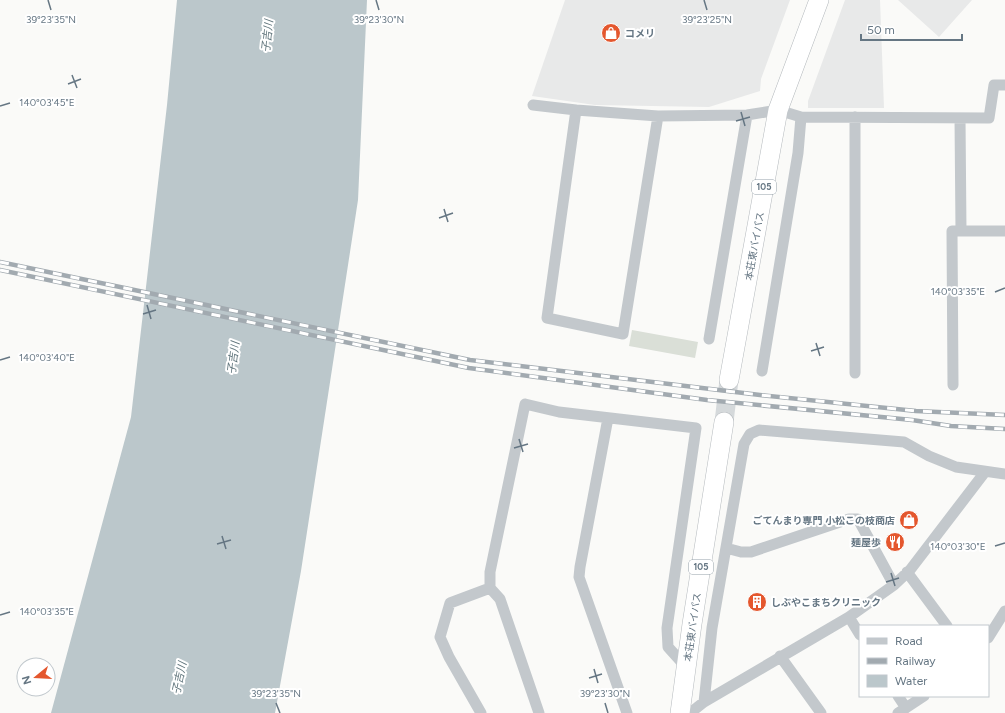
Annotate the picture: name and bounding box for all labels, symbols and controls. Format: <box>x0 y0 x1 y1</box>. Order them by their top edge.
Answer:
text: 39°23'35"N <box>26 13 76 26</box>
text: 39°23'30"N <box>354 13 404 26</box>
text: 39°23'25"N <box>682 13 732 26</box>
scale bar <box>861 16 962 42</box>
water label: 子吉川 <box>259 18 276 53</box>
shop icon: コメリ <box>600 22 622 44</box>
text: 50 m <box>867 23 895 37</box>
place label: コメリ <box>625 27 655 40</box>
text: 140°03'45"E <box>19 96 75 109</box>
road number: 105 <box>752 180 776 194</box>
street label: 本荘東バイパス <box>742 211 767 282</box>
text: 140°03'35"E <box>931 285 985 298</box>
water label: 子吉川 <box>225 340 242 375</box>
text: 140°03'40"E <box>19 351 75 364</box>
shop icon: ごてんまり専門 小松この枝商店 <box>898 509 920 531</box>
place label: ごてんまり専門 小松この枝商店 <box>753 514 895 527</box>
restaurant icon: 麺屋歩 <box>884 531 906 553</box>
place label: 麺屋歩 <box>851 536 881 549</box>
text: 140°03'30"E <box>930 540 986 553</box>
road number: 105 <box>689 560 713 574</box>
building icon: しぶやこまちクリニック <box>746 591 768 613</box>
street label: 本荘東バイパス <box>681 592 704 663</box>
place label: しぶやこまちクリニック <box>771 596 881 609</box>
text: 140°03'35"E <box>20 605 74 618</box>
legend <box>859 625 989 697</box>
text: Road <box>895 634 923 648</box>
text: Railway <box>895 654 936 668</box>
north arrow <box>16 657 56 697</box>
water label: 子吉川 <box>170 660 189 696</box>
text: N <box>19 674 34 686</box>
text: Water <box>895 674 927 688</box>
text: 39°23'35"N <box>251 687 301 700</box>
text: 39°23'30"N <box>580 687 630 700</box>

